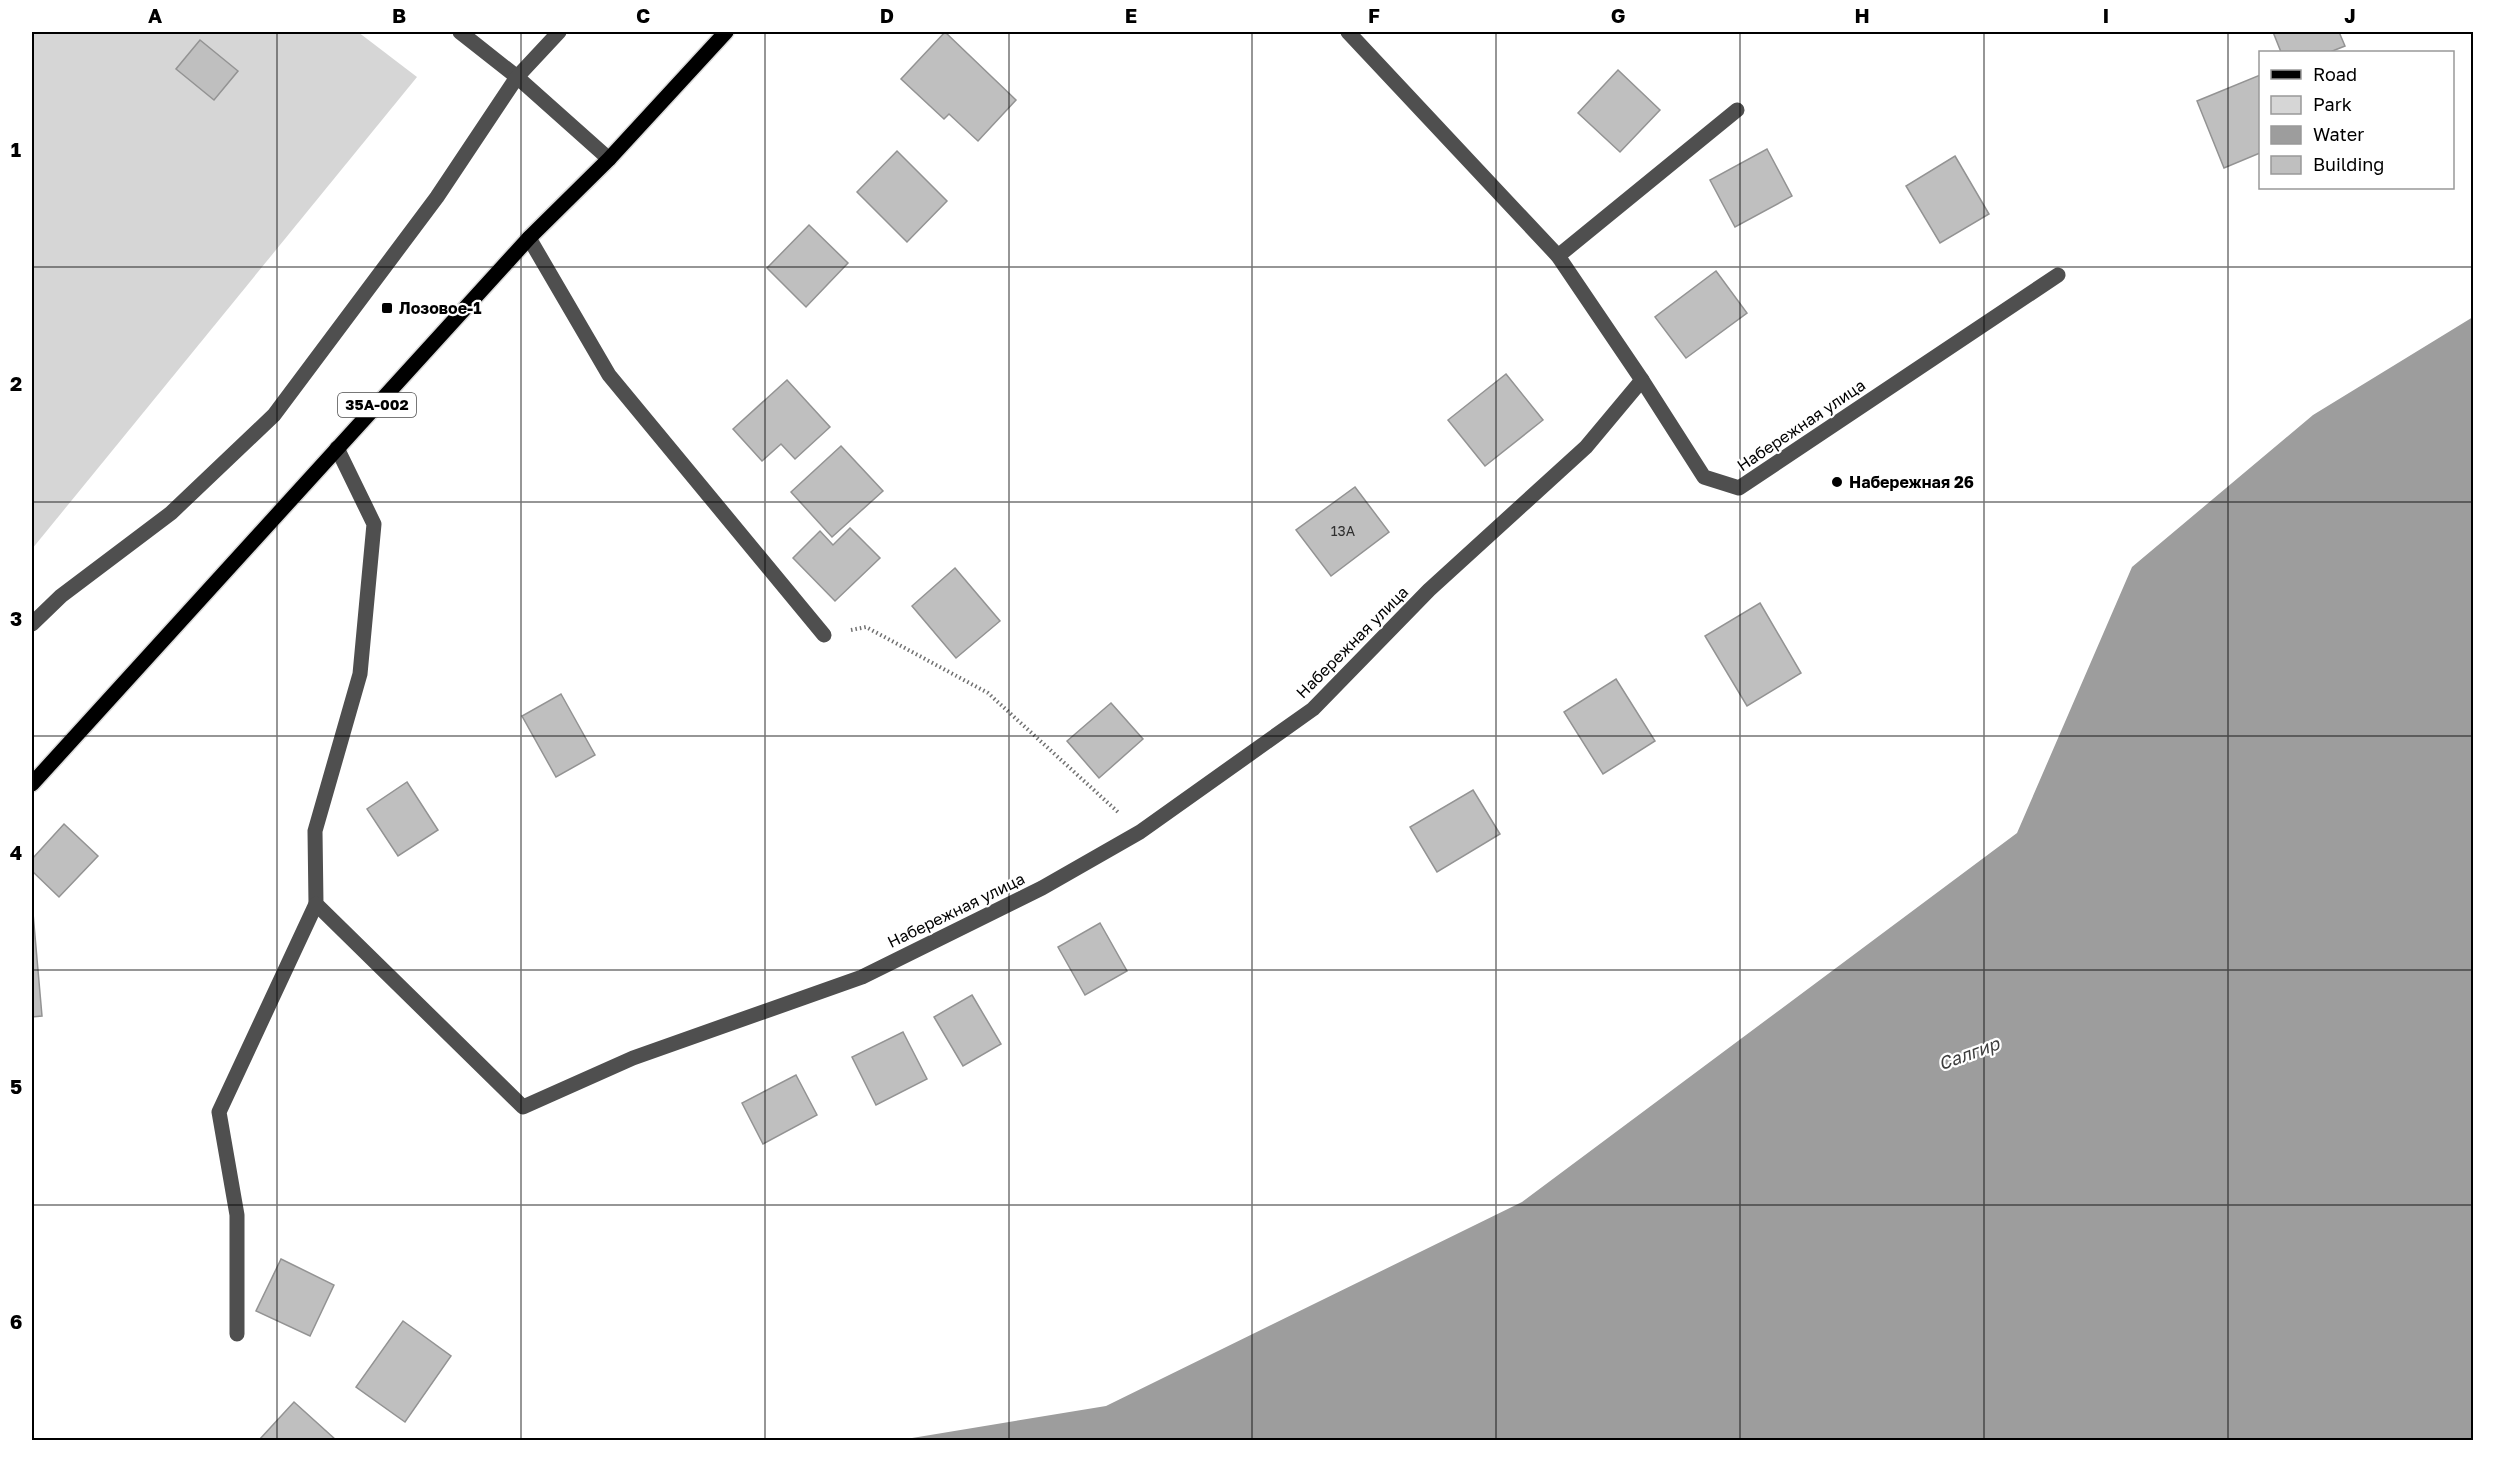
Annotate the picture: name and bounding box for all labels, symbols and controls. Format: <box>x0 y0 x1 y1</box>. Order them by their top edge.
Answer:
text: A <box>148 3 162 27</box>
text: B <box>392 3 406 27</box>
text: C <box>636 3 650 27</box>
text: D <box>880 3 894 27</box>
text: E <box>1125 3 1137 27</box>
text: F <box>1368 3 1380 27</box>
text: G <box>1611 3 1625 27</box>
text: H <box>1854 3 1870 27</box>
text: I <box>2103 3 2109 27</box>
text: J <box>2344 3 2356 27</box>
legend <box>2259 51 2454 189</box>
text: Road <box>2313 63 2357 85</box>
text: Park <box>2313 93 2352 115</box>
text: Water <box>2313 123 2364 145</box>
text: 1 <box>11 137 21 161</box>
text: Building <box>2313 153 2384 175</box>
place label: Лозовое-1 <box>399 298 481 318</box>
marker: Лозовое-1 <box>380 301 394 315</box>
text: 2 <box>10 371 22 395</box>
street label: Набережная улица <box>1733 375 1869 475</box>
road number: 35А-002 <box>338 393 416 417</box>
place label: Набережная 26 <box>1849 472 1974 492</box>
marker: Набережная 26 <box>1830 475 1844 489</box>
house number: 13А <box>1331 522 1356 539</box>
street label: Набережная улица <box>1292 582 1412 702</box>
text: 3 <box>10 606 22 630</box>
text: 4 <box>10 840 22 864</box>
street label: Набережная улица <box>884 868 1028 952</box>
water label: Салгир <box>1935 1031 2004 1074</box>
text: 5 <box>10 1074 22 1098</box>
text: 6 <box>10 1309 22 1333</box>

